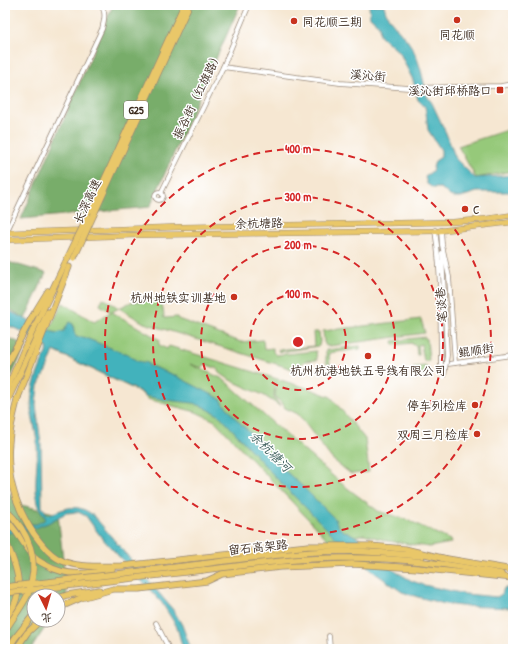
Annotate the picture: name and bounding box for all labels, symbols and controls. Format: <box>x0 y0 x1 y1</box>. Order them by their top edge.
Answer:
place label: 同花顺三期 <box>302 13 362 30</box>
marker: 同花顺 <box>452 15 462 25</box>
marker: 同花顺三期 <box>289 16 299 26</box>
place label: 同花顺 <box>439 26 475 43</box>
street label: 振谷街（红旗路） <box>168 48 226 142</box>
street label: 溪沁街 <box>349 65 387 85</box>
place label: 溪沁街邱桥路口 <box>408 82 492 99</box>
marker: 溪沁街邱桥路口 <box>495 85 505 95</box>
road number: G25 <box>124 101 148 119</box>
text: 400 m <box>285 140 311 157</box>
street label: 长深高速 <box>69 176 105 226</box>
text: 300 m <box>284 188 312 205</box>
place label: C <box>473 201 480 218</box>
marker: C <box>460 204 470 214</box>
street label: 余杭塘路 <box>235 214 283 232</box>
text: 200 m <box>284 236 312 253</box>
text: 100 m <box>285 285 311 302</box>
street label: 笔谈巷 <box>431 286 451 324</box>
place label: 杭州地铁实训基地 <box>130 289 226 306</box>
marker: 杭州地铁实训基地 <box>229 292 239 302</box>
centre of rings <box>291 335 305 349</box>
street label: 鲲顺街 <box>457 339 495 361</box>
marker: 杭州杭港地铁五号线有限公司 <box>363 351 373 361</box>
place label: 杭州杭港地铁五号线有限公司 <box>290 362 446 379</box>
place label: 停车列检库 <box>407 397 467 414</box>
marker: 停车列检库 <box>470 400 480 410</box>
water label: 余杭塘河 <box>246 426 297 477</box>
place label: 双周三月检库 <box>397 426 469 443</box>
marker: 双周三月检库 <box>472 429 482 439</box>
street label: 留石高架路 <box>227 535 289 559</box>
north arrow <box>26 588 66 628</box>
text: 北 <box>41 611 53 625</box>

